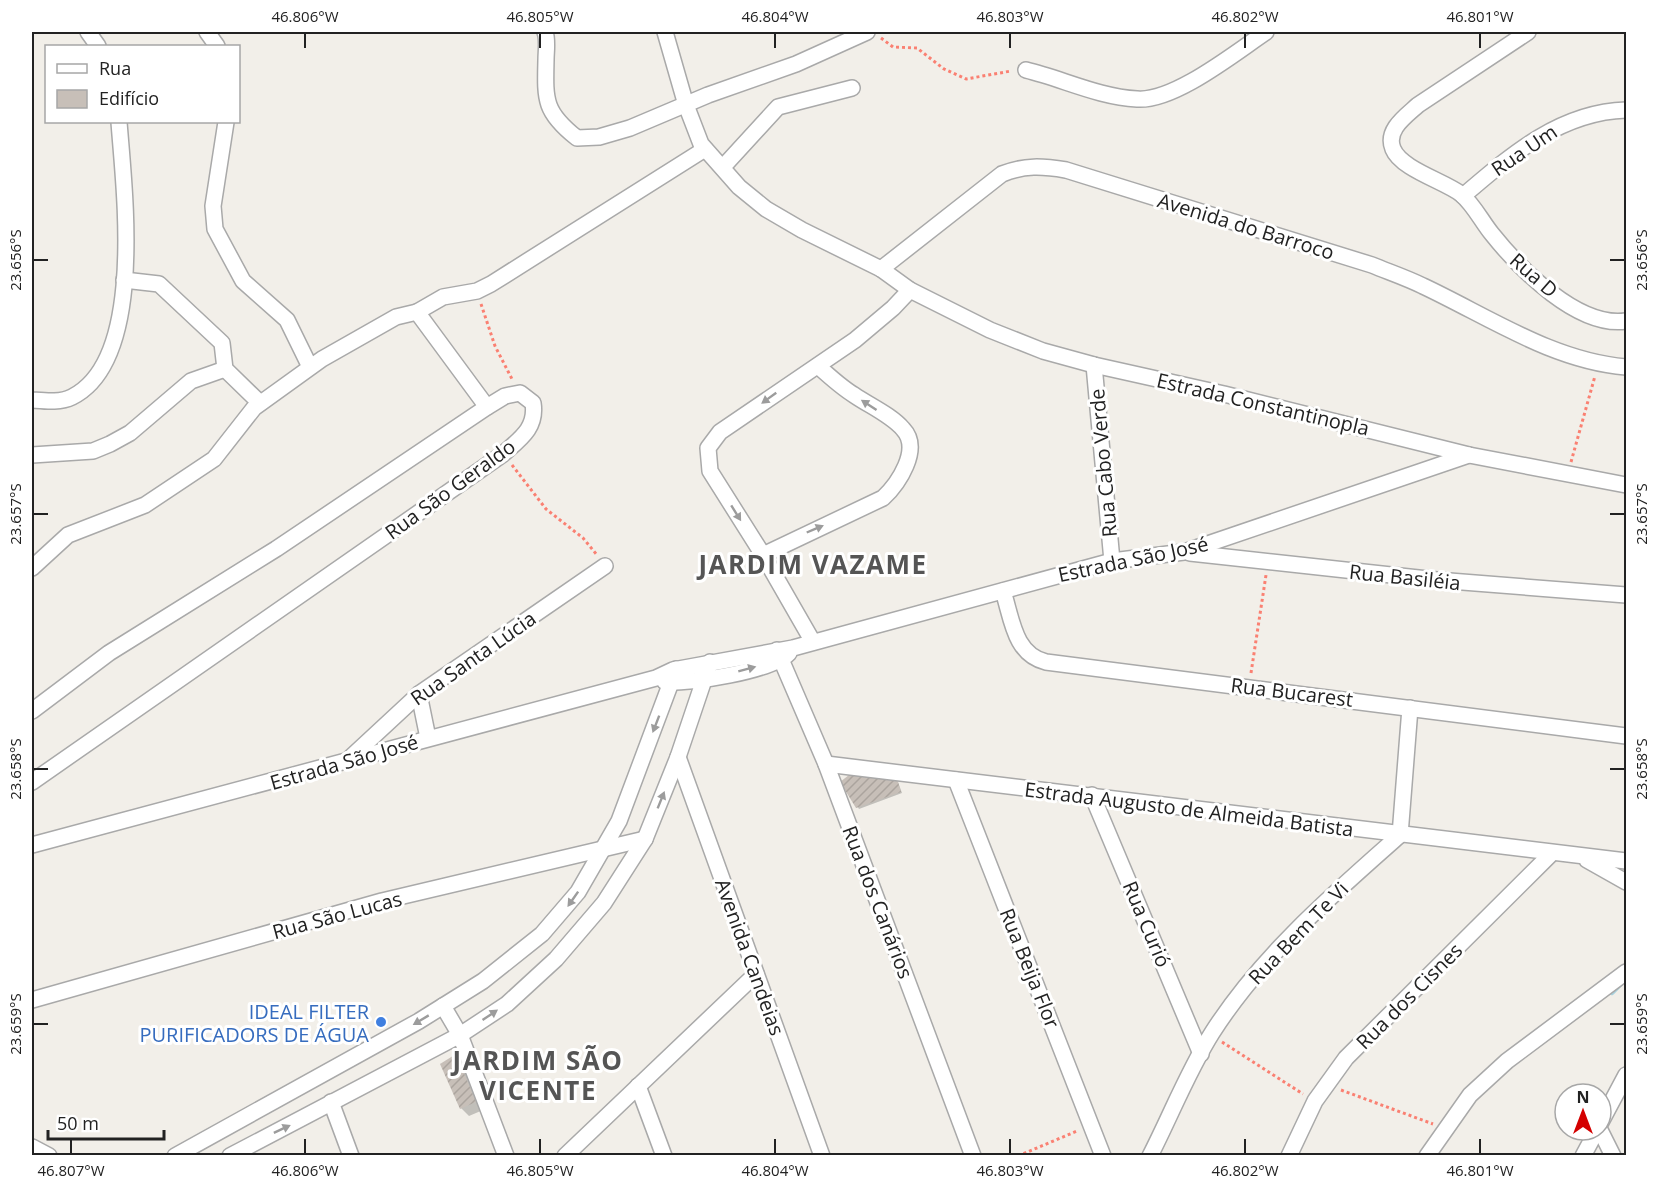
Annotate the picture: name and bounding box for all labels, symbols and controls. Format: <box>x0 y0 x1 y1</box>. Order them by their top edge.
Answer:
text: 46.806°W <box>271 6 339 26</box>
text: 46.805°W <box>506 6 574 26</box>
text: 46.804°W <box>741 6 809 26</box>
text: 46.803°W <box>976 6 1044 26</box>
text: 46.802°W <box>1211 6 1279 26</box>
text: 46.801°W <box>1446 6 1514 26</box>
legend <box>45 45 240 123</box>
text: Rua <box>99 56 131 80</box>
text: Edifício <box>99 86 159 110</box>
street label: Rua Um <box>1486 118 1562 182</box>
street label: Avenida do Barroco <box>1154 186 1338 266</box>
text: 23.656°S <box>5 229 25 291</box>
text: 23.656°S <box>1631 229 1651 291</box>
street label: Rua D <box>1504 247 1564 303</box>
street label: Estrada Constantinopla <box>1154 366 1372 442</box>
street label: Rua Cabo Verde <box>1083 388 1123 538</box>
one-way arrow <box>761 392 777 404</box>
one-way arrow <box>861 400 877 411</box>
street label: Rua São Geraldo <box>380 433 520 545</box>
text: 23.657°S <box>5 483 25 545</box>
text: 23.657°S <box>1631 483 1651 545</box>
one-way arrow <box>731 505 742 521</box>
one-way arrow <box>807 524 825 534</box>
street label: Estrada São José <box>1055 530 1211 588</box>
district label: JARDIM VAZAME <box>696 546 928 582</box>
street label: Rua Basiléia <box>1348 558 1462 596</box>
street label: Rua Santa Lúcia <box>405 605 541 711</box>
one-way arrow <box>738 664 757 674</box>
street label: Rua Bucarest <box>1229 671 1355 713</box>
one-way arrow <box>651 715 661 733</box>
street label: Estrada São José <box>267 728 421 796</box>
text: 23.658°S <box>5 738 25 800</box>
text: 23.658°S <box>1631 738 1651 800</box>
street label: Estrada Augusto de Almeida Batista <box>1023 775 1355 843</box>
one-way arrow <box>657 791 667 809</box>
street label: Rua dos Canários <box>836 822 920 982</box>
street label: Avenida Candeias <box>709 875 791 1039</box>
street label: Rua Bem Te Vi <box>1242 876 1354 990</box>
street label: Rua Curió <box>1117 877 1177 971</box>
street label: Rua São Lucas <box>269 885 405 945</box>
one-way arrow <box>567 891 579 907</box>
street label: Rua Beija Flor <box>994 904 1066 1032</box>
street label: Rua dos Cisnes <box>1350 937 1468 1055</box>
text: 23.659°S <box>5 993 25 1055</box>
text: 23.659°S <box>1631 993 1651 1055</box>
place label: IDEAL FILTER PURIFICADORS DE ÁGUA <box>139 998 370 1048</box>
one-way arrow <box>481 1010 498 1021</box>
one-way arrow <box>413 1014 429 1025</box>
marker: IDEAL FILTER PURIFICADORS DE ÁGUA <box>374 1015 388 1029</box>
district label: JARDIM SÃO VICENTE <box>451 1042 623 1108</box>
north arrow <box>1553 1082 1613 1142</box>
text: N <box>1576 1086 1590 1108</box>
scale bar <box>48 1103 164 1141</box>
text: 50 m <box>57 1111 99 1135</box>
one-way arrow <box>273 1124 290 1134</box>
text: 46.807°W <box>37 1160 105 1180</box>
text: 46.806°W <box>271 1160 339 1180</box>
text: 46.805°W <box>506 1160 574 1180</box>
text: 46.804°W <box>741 1160 809 1180</box>
text: 46.803°W <box>976 1160 1044 1180</box>
text: 46.802°W <box>1211 1160 1279 1180</box>
text: 46.801°W <box>1446 1160 1514 1180</box>

